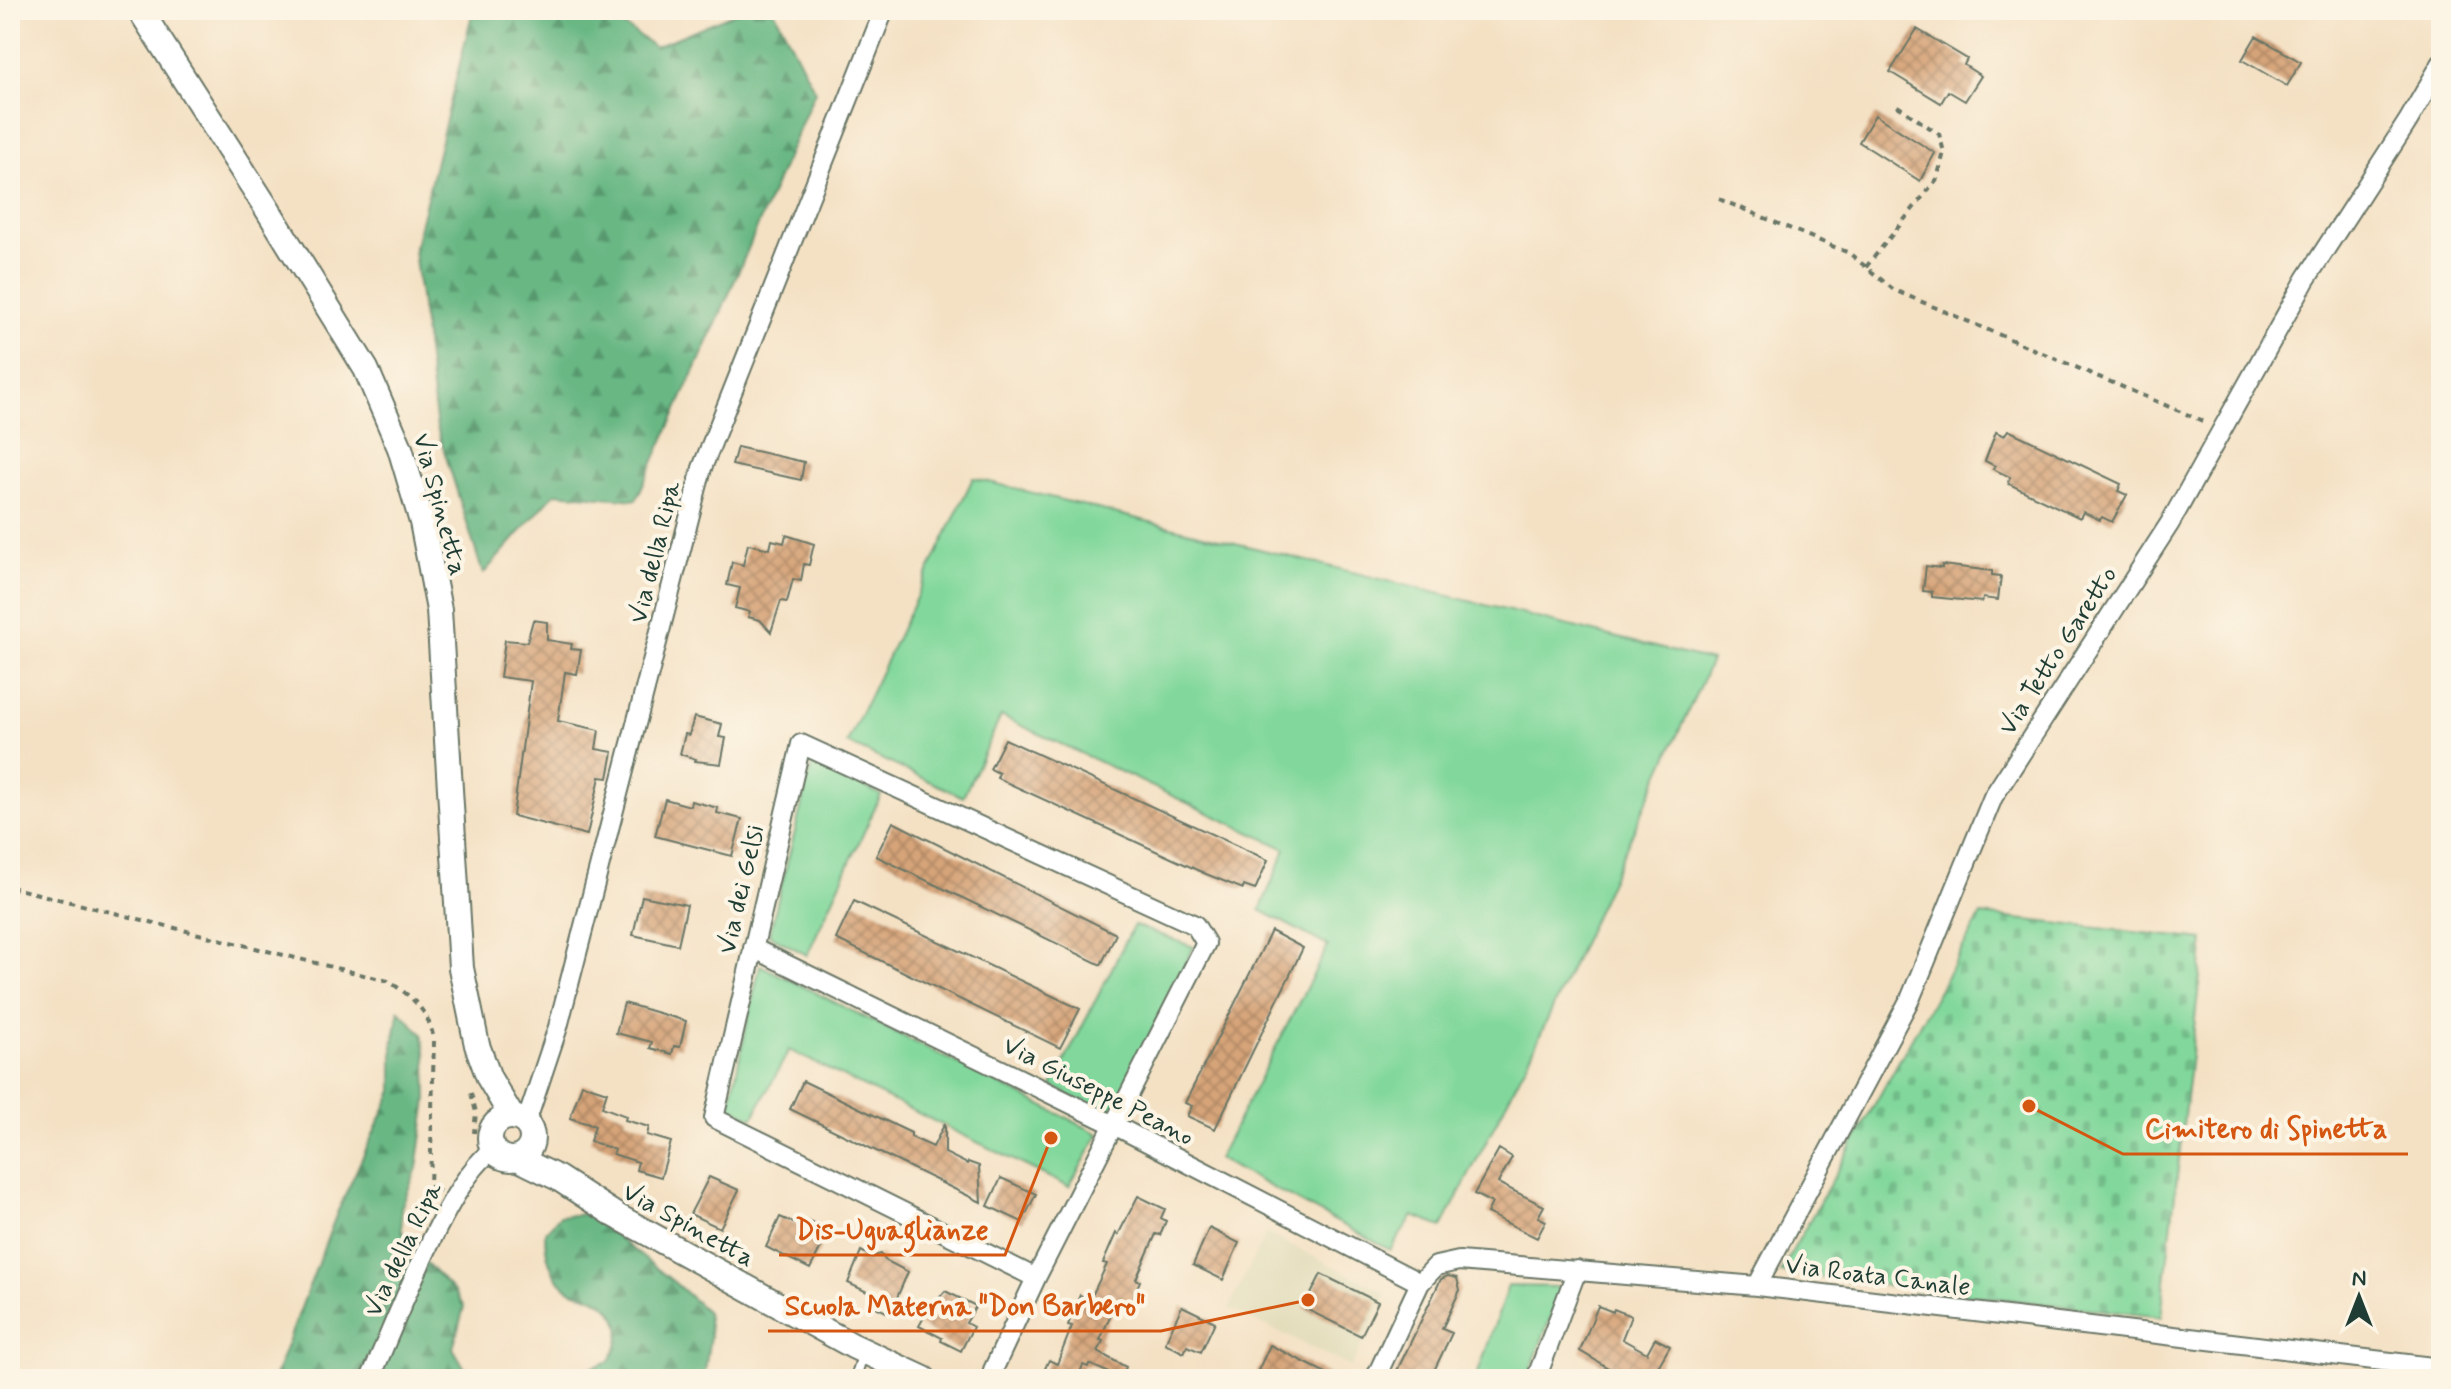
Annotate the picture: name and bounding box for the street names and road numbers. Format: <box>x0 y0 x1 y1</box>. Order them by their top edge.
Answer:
street label: Via Spinetta <box>404 430 474 579</box>
street label: Via della Ripa <box>622 477 690 627</box>
street label: Via Tetto Garetto <box>1991 560 2126 742</box>
street label: Via dei Gelsi <box>711 821 773 958</box>
street label: Via Giuseppe Peano <box>997 1029 1199 1155</box>
street label: Via Spinetta <box>616 1176 760 1276</box>
street label: Via della Ripa <box>357 1177 451 1323</box>
street label: Via Roata Canale <box>1783 1249 1972 1305</box>

